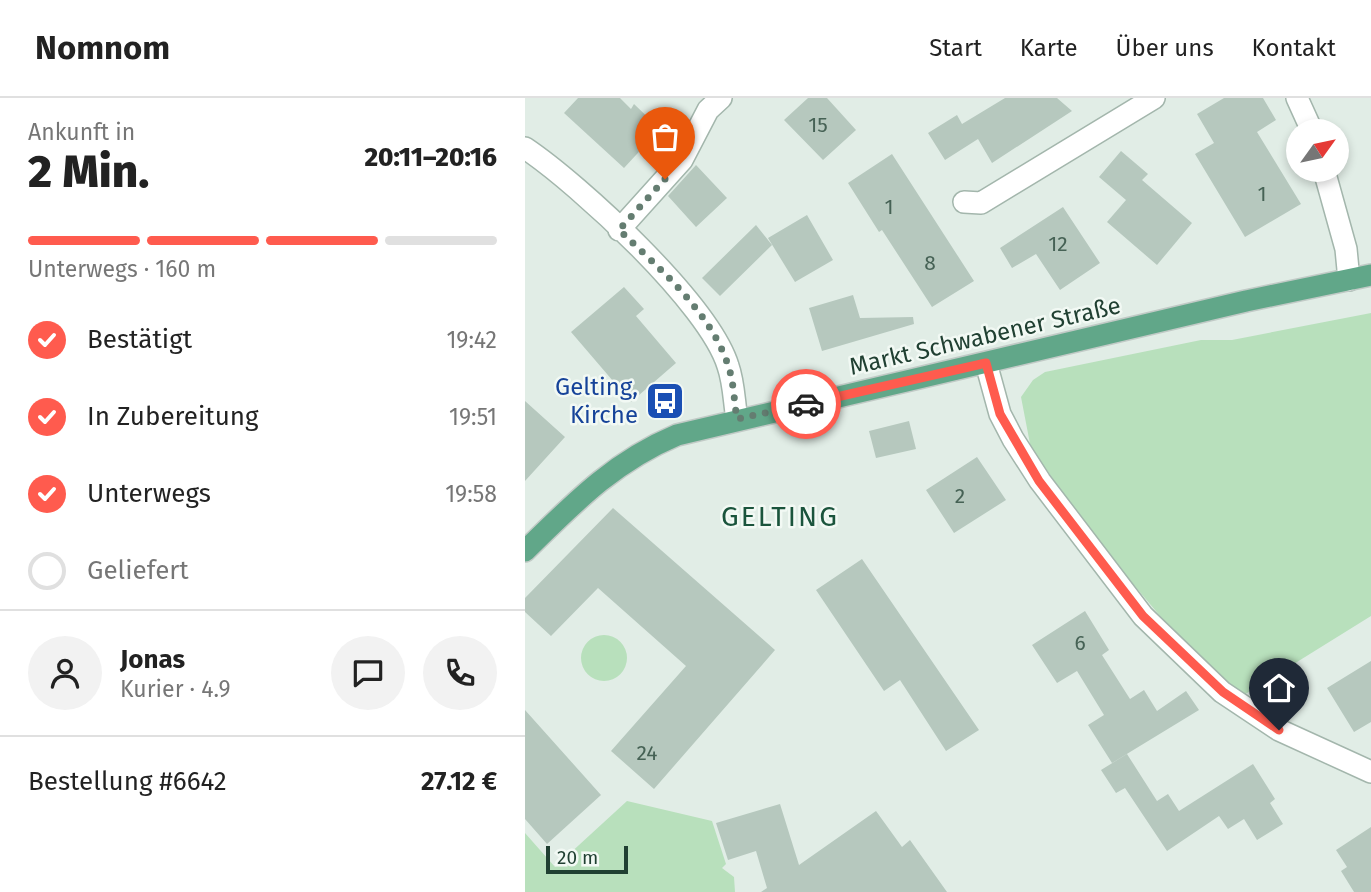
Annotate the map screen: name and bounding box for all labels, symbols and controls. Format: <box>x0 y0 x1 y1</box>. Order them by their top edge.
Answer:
text: Nomnom <box>35 28 170 68</box>
text: Start <box>929 34 982 62</box>
text: Karte <box>1020 34 1078 62</box>
text: Über uns <box>1116 34 1214 62</box>
text: Kontakt <box>1252 34 1336 62</box>
pin <box>635 107 695 179</box>
house number: 15 <box>808 112 828 138</box>
text: Ankunft in <box>28 118 135 146</box>
icon: bag <box>646 118 684 156</box>
north arrow <box>1286 119 1349 182</box>
map controls <box>1286 119 1349 182</box>
text: 20:11–20:16 <box>364 142 497 173</box>
text: 2 Min. <box>28 144 149 199</box>
house number: 1 <box>1257 181 1267 207</box>
house number: 1 <box>884 194 894 220</box>
house number: 12 <box>1048 231 1068 257</box>
house number: 8 <box>924 250 936 276</box>
text: Unterwegs · 160 m <box>28 255 216 283</box>
street label: Markt Schwabener Straße <box>847 291 1123 381</box>
icon: check <box>28 321 66 359</box>
text: Bestätigt <box>87 324 192 355</box>
text: 19:42 <box>446 326 497 354</box>
courier <box>771 369 841 439</box>
place label: Gelting, Kirche <box>555 373 638 429</box>
bus stop icon: Gelting, Kirche <box>644 380 686 422</box>
icon: car <box>787 385 825 423</box>
icon: check <box>28 398 66 436</box>
text: In Zubereitung <box>87 401 259 432</box>
text: 19:51 <box>449 403 497 431</box>
icon: check <box>28 475 66 513</box>
text: Unterwegs <box>87 478 211 509</box>
text: 19:58 <box>445 480 497 508</box>
house number: 2 <box>955 483 965 509</box>
district label: GELTING <box>721 500 839 533</box>
text: Geliefert <box>87 555 189 586</box>
house number: 6 <box>1074 630 1086 656</box>
button: person <box>28 636 102 710</box>
button: chat <box>331 636 405 710</box>
button: phone <box>423 636 497 710</box>
text: Jonas <box>120 644 185 675</box>
pin <box>1249 658 1309 730</box>
icon: home <box>1260 669 1298 707</box>
text: Kurier · 4.9 <box>120 675 230 703</box>
house number: 24 <box>637 740 658 766</box>
text: Bestellung #6642 <box>28 766 227 797</box>
text: 27.12 € <box>421 766 497 797</box>
scale bar <box>546 843 628 875</box>
text: 20 m <box>557 846 598 869</box>

